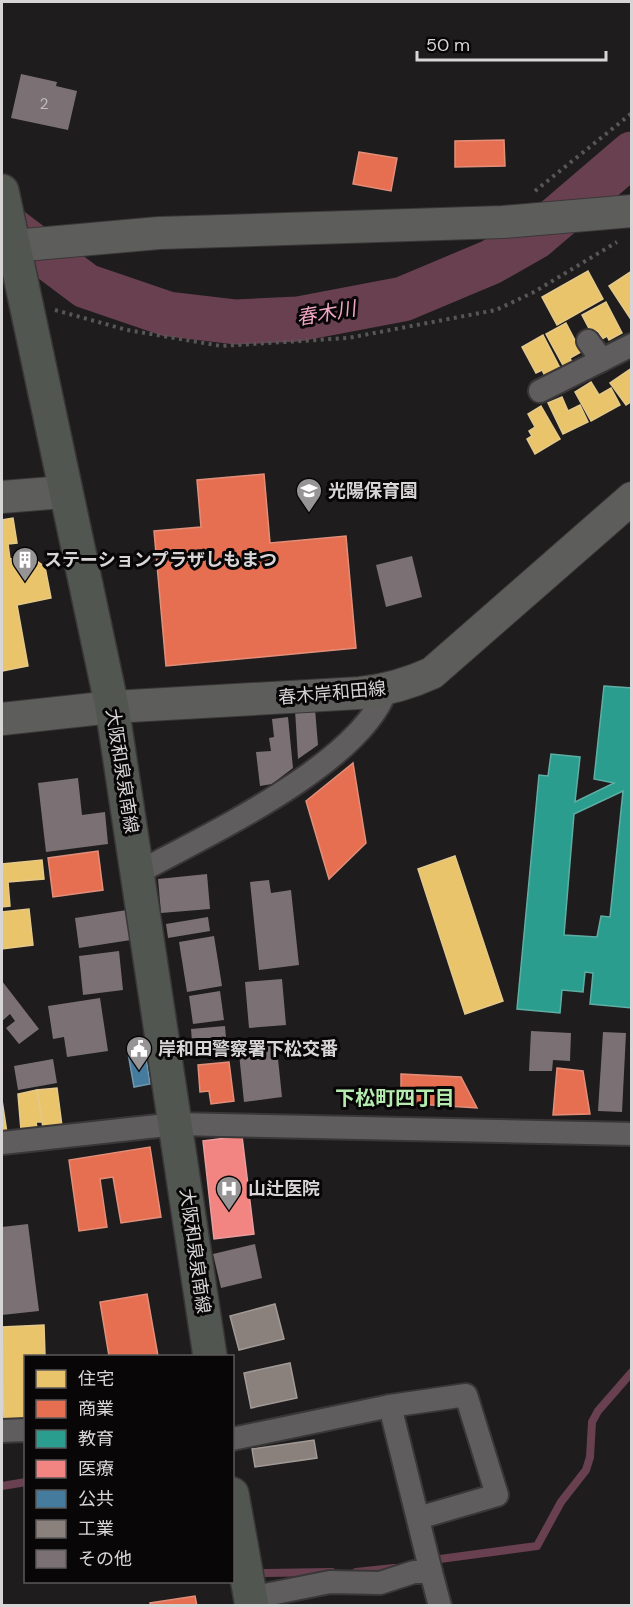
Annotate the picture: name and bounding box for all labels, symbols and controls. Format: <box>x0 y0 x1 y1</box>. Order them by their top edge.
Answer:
scale bar <box>417 24 606 62</box>
text: 50 m <box>426 33 470 57</box>
house number: 2 <box>40 94 48 114</box>
water label: 春木川 <box>294 295 360 331</box>
school or university icon: 光陽保育園 <box>294 476 324 514</box>
place label: 光陽保育園 <box>328 479 418 503</box>
building icon: ステーションプラザしもまつ <box>10 545 40 583</box>
place label: ステーションプラザしもまつ <box>44 548 277 572</box>
street label: 春木岸和田線 <box>277 676 387 710</box>
street label: 大阪和泉泉南線 <box>100 707 144 835</box>
public building icon: 岸和田警察署下松交番 <box>124 1034 154 1072</box>
place label: 岸和田警察署下松交番 <box>158 1037 338 1061</box>
district label: 下松町四丁目 <box>335 1085 455 1111</box>
hospital icon: 山辻医院 <box>214 1174 244 1212</box>
place label: 山辻医院 <box>248 1177 320 1201</box>
street label: 大阪和泉泉南線 <box>174 1187 216 1315</box>
legend <box>24 1355 234 1583</box>
text: 住宅 <box>78 1367 114 1391</box>
text: 商業 <box>78 1397 114 1421</box>
text: 教育 <box>78 1427 114 1451</box>
text: 医療 <box>78 1457 114 1481</box>
text: 公共 <box>78 1487 114 1511</box>
text: 工業 <box>78 1517 114 1541</box>
text: その他 <box>78 1547 132 1571</box>

